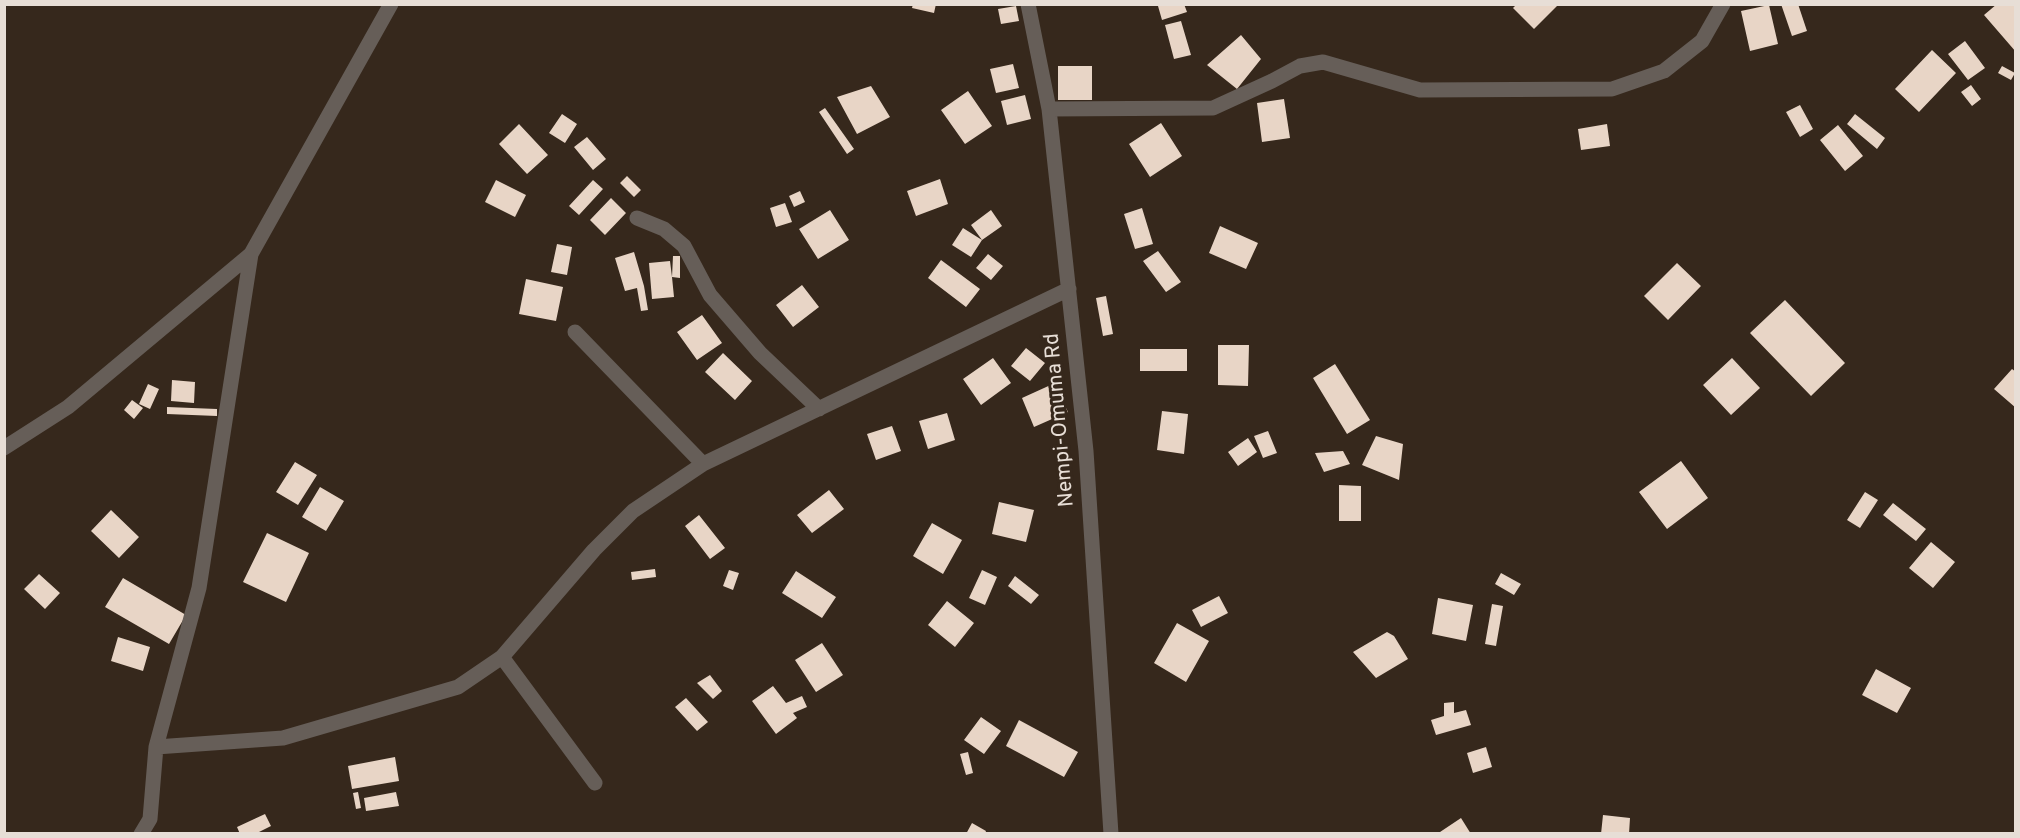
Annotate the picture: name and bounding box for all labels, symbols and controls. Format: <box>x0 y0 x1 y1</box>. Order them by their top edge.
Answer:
street label: Nempi-Omuma Rd <box>1041 332 1081 508</box>

